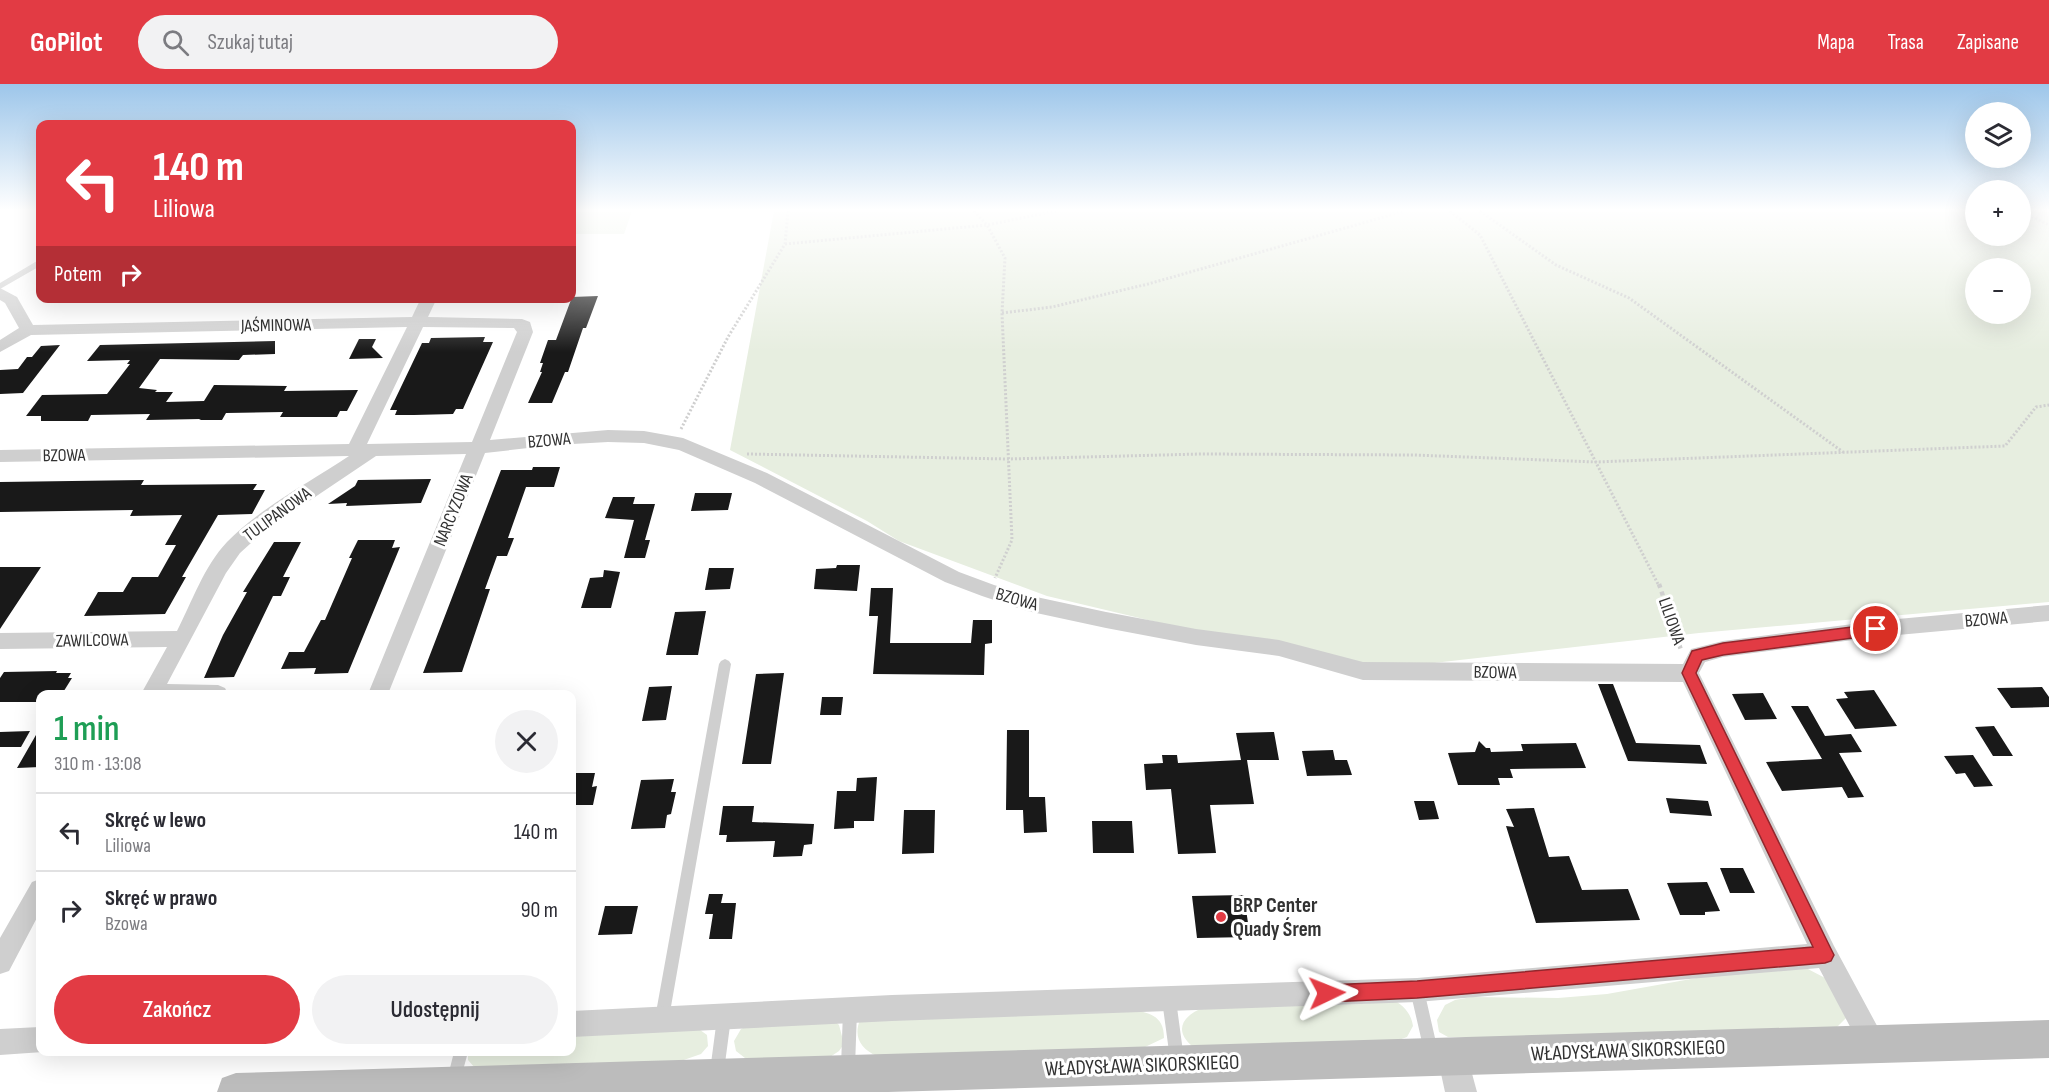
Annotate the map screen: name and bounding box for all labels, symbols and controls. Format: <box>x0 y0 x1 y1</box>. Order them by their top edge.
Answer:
search box <box>138 15 558 69</box>
text: GoPilot <box>30 26 102 59</box>
icon: search <box>159 26 192 59</box>
text: Szukaj tutaj <box>207 29 293 56</box>
text: Mapa <box>1817 30 1855 55</box>
text: Trasa <box>1888 30 1924 55</box>
text: Zapisane <box>1957 30 2019 55</box>
map controls <box>1965 102 2031 324</box>
button: layers <box>1965 102 2031 168</box>
text: 140 m <box>153 142 244 193</box>
icon: left <box>54 144 132 222</box>
button: + <box>1965 180 2031 246</box>
text: Liliowa <box>153 193 215 225</box>
icon: right <box>114 258 147 291</box>
button: − <box>1965 258 2031 324</box>
text: Potem <box>54 261 102 288</box>
street label: JAŚMINOWA <box>240 314 312 337</box>
street label: BZOWA <box>527 428 572 453</box>
street label: BZOWA <box>42 445 86 466</box>
street label: NARCYZOWA <box>429 471 478 549</box>
street label: TULIPANOWA <box>239 483 315 546</box>
street label: BZOWA <box>993 583 1041 616</box>
street label: LILIOWA <box>1654 595 1689 648</box>
pin <box>1850 603 1901 654</box>
street label: BZOWA <box>1964 607 2009 632</box>
icon: arrive <box>1859 612 1892 645</box>
street label: ZAWILCOWA <box>55 629 129 652</box>
street label: BZOWA <box>1473 662 1517 683</box>
text: 1 min <box>54 708 119 751</box>
button: close <box>495 710 558 773</box>
text: 310 m · 13:08 <box>54 752 141 776</box>
text: Skręć w lewo <box>105 807 206 834</box>
icon: left <box>54 816 87 849</box>
text: 140 m <box>514 819 558 846</box>
text: Liliowa <box>105 834 151 858</box>
text: Skręć w prawo <box>105 885 217 912</box>
place label: BRP Center Quady Śrem <box>1233 893 1322 942</box>
icon: right <box>54 894 87 927</box>
text: 90 m <box>521 897 558 924</box>
marker: BRP Center Quady Śrem <box>1214 910 1228 924</box>
text: Bzowa <box>105 912 148 936</box>
position arrow <box>1295 961 1359 1025</box>
button: Zakończ <box>54 975 300 1044</box>
button: Udostępnij <box>312 975 558 1044</box>
street label: WŁADYSŁAWA SIKORSKIEGO <box>1530 1035 1726 1066</box>
street label: WŁADYSŁAWA SIKORSKIEGO <box>1044 1050 1240 1081</box>

